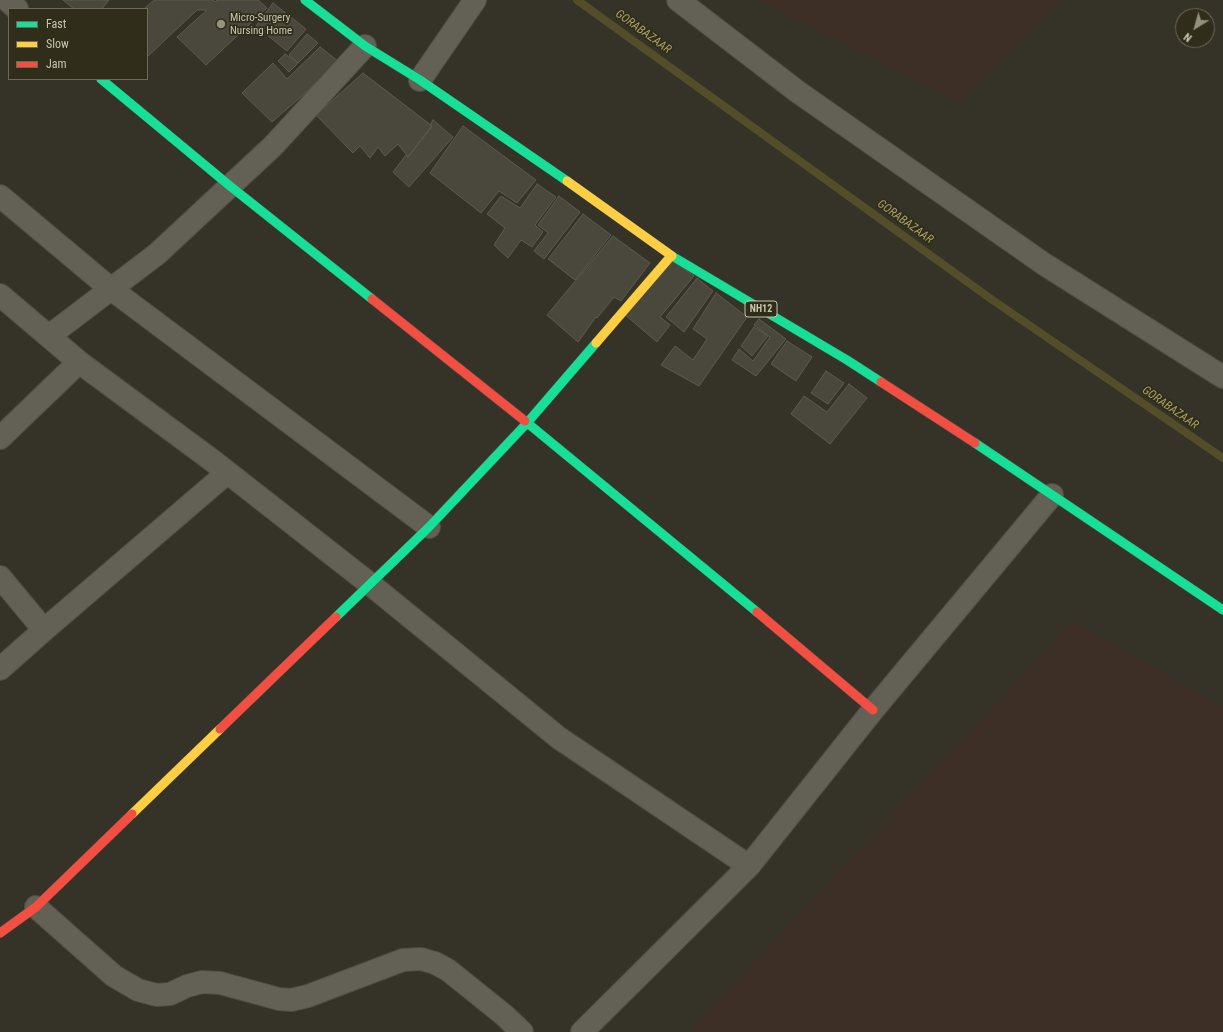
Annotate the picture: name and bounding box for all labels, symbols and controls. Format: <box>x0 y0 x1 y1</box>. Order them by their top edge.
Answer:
water label: GORABAZAAR <box>612 7 674 57</box>
legend <box>8 8 148 80</box>
north arrow <box>1175 8 1215 48</box>
place label: Micro-Surgery Nursing Home <box>230 11 292 37</box>
text: Fast <box>46 17 66 31</box>
marker: Micro-Surgery Nursing Home <box>215 18 227 30</box>
text: N <box>1181 30 1195 44</box>
text: Slow <box>46 37 69 51</box>
text: Jam <box>46 57 67 71</box>
water label: GORABAZAAR <box>874 197 936 247</box>
road number: NH12 <box>745 301 777 317</box>
water label: GORABAZAAR <box>1139 383 1201 433</box>

